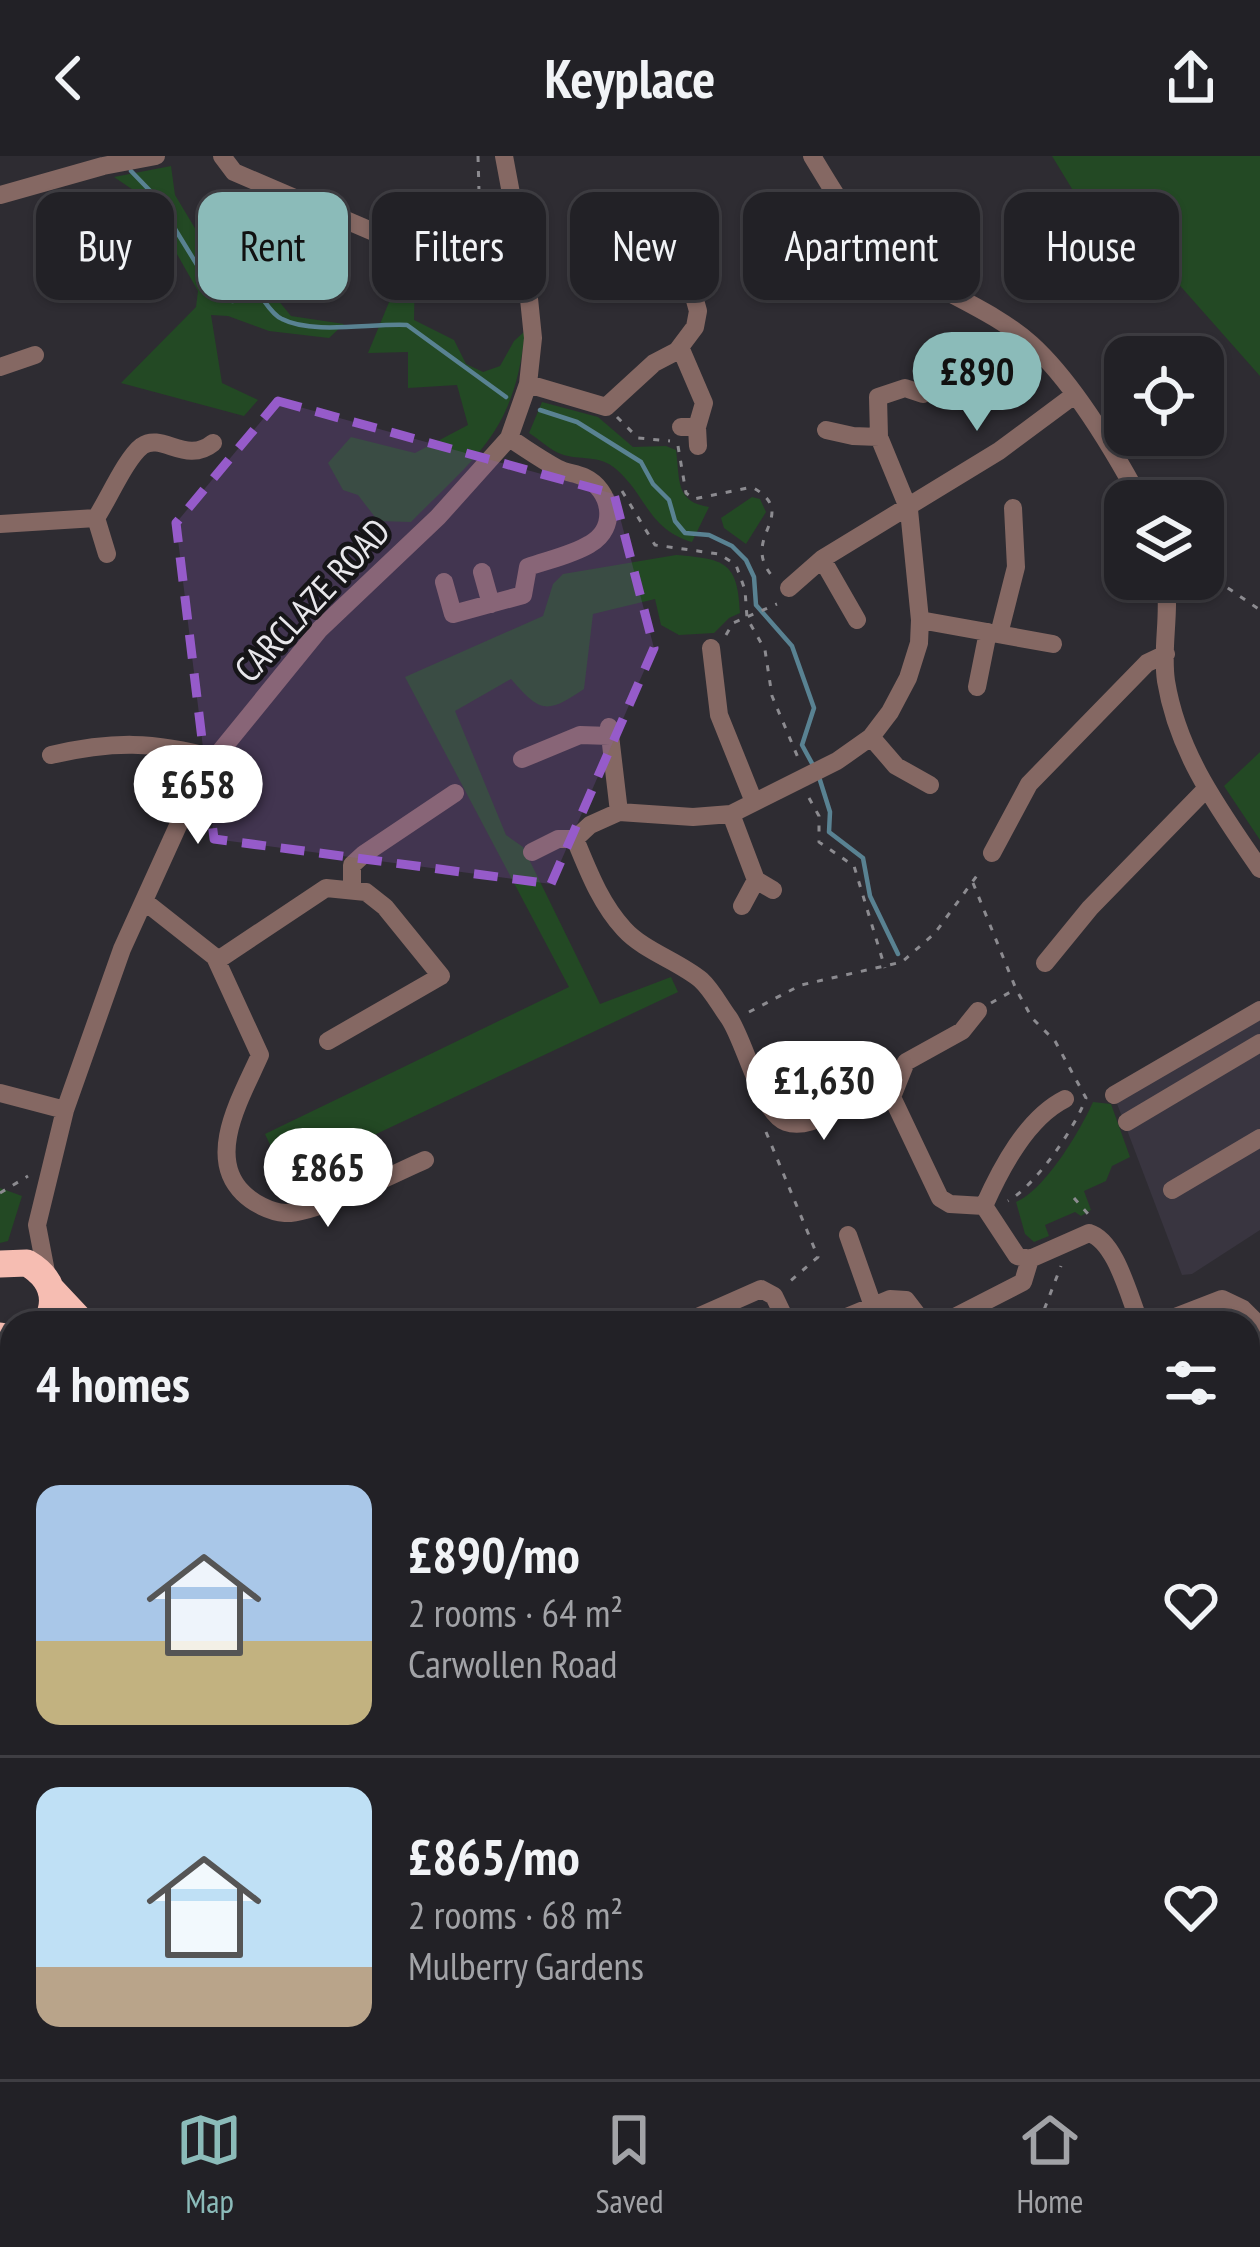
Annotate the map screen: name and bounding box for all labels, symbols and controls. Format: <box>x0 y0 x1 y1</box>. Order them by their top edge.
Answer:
text: Keyplace <box>545 43 715 113</box>
icon: back <box>36 45 102 111</box>
icon: share <box>1158 45 1224 111</box>
chip: Buy <box>36 192 174 300</box>
chip: Rent <box>198 192 348 300</box>
chip: Filters <box>372 192 546 300</box>
chip: New <box>570 192 719 300</box>
chip: Apartment <box>743 192 980 300</box>
chip: House <box>1004 192 1179 300</box>
pin: £890 <box>906 332 1048 434</box>
map controls <box>1104 336 1224 600</box>
button: locate <box>1104 336 1224 456</box>
text: £890 <box>940 345 1014 396</box>
button: layers <box>1104 480 1224 600</box>
street label: CARCLAZE ROAD <box>224 508 399 691</box>
pin: £658 <box>127 745 269 847</box>
text: £658 <box>161 758 235 809</box>
pin: £1,630 <box>726 1041 922 1143</box>
text: £1,630 <box>773 1054 875 1105</box>
pin: £865 <box>257 1128 399 1230</box>
text: £865 <box>291 1141 365 1192</box>
text: 4 homes <box>36 1350 190 1416</box>
icon: filters <box>1158 1350 1224 1416</box>
text: £890/mo <box>408 1521 580 1587</box>
icon: home <box>132 1533 276 1677</box>
icon: heart <box>1158 1572 1224 1638</box>
text: 2 rooms · 64 m² <box>408 1587 623 1638</box>
text: Carwollen Road <box>408 1638 617 1689</box>
text: £865/mo <box>408 1823 580 1889</box>
icon: home <box>132 1835 276 1979</box>
icon: heart <box>1158 1874 1224 1940</box>
text: 2 rooms · 68 m² <box>408 1889 623 1940</box>
text: Mulberry Gardens <box>408 1940 644 1991</box>
tab: Map <box>176 2107 242 2222</box>
tab: Saved <box>595 2107 663 2222</box>
tab: Home <box>1016 2107 1083 2222</box>

